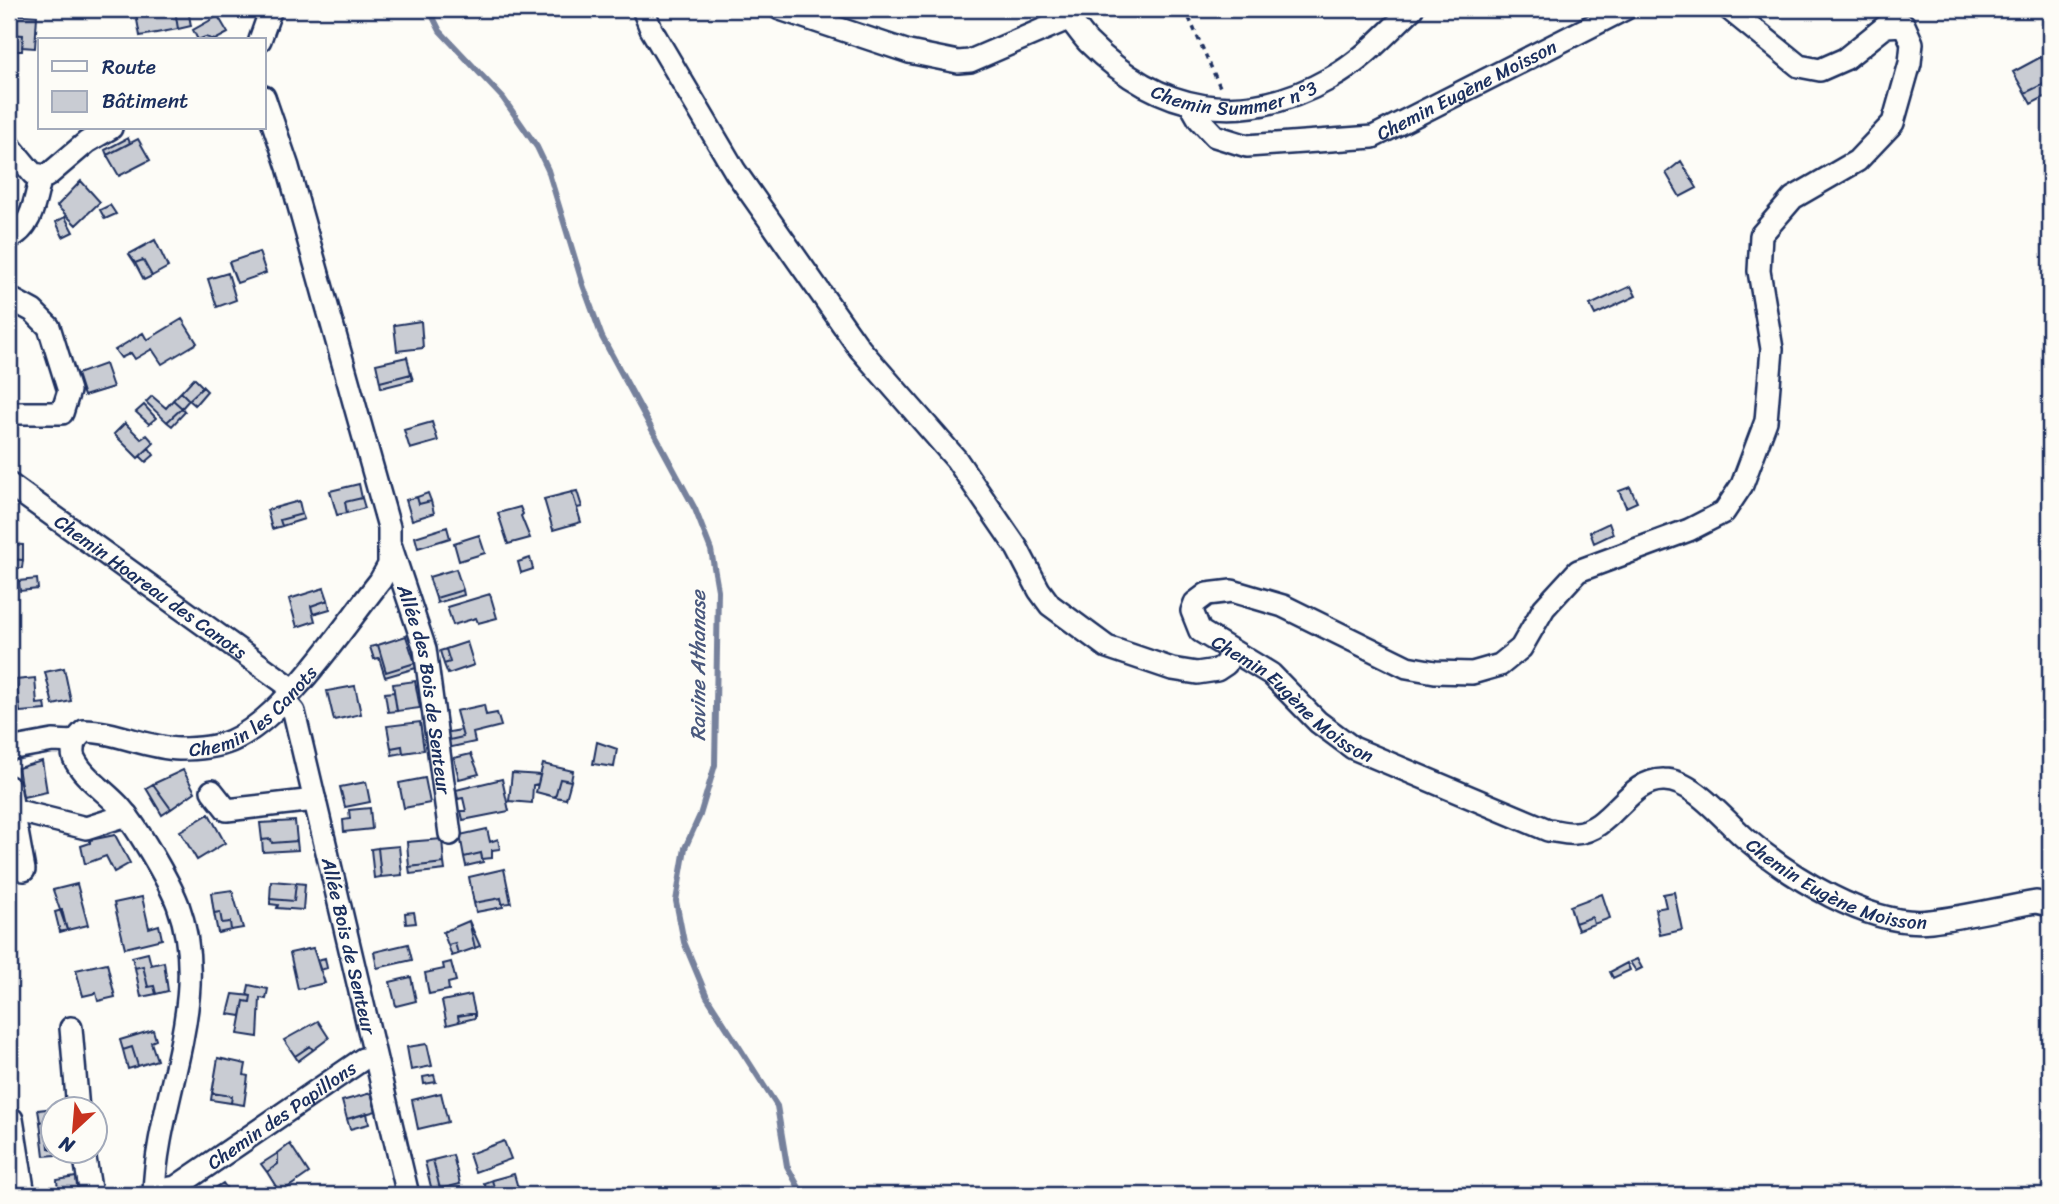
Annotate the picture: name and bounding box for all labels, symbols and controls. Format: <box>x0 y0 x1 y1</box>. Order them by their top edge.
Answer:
street label: Chemin Eugène Moisson <box>1370 30 1562 149</box>
legend <box>38 38 266 130</box>
text: Route <box>102 48 156 86</box>
street label: Chemin Summer n°3 <box>1146 71 1323 124</box>
text: Bâtiment <box>102 82 188 120</box>
street label: Chemin Hoareau des Canots <box>47 505 255 668</box>
street label: Allée des Bois de Senteur <box>388 579 461 798</box>
water label: Ravine Athanase <box>679 589 717 741</box>
street label: Chemin Eugène Moisson <box>1205 625 1379 771</box>
street label: Chemin les Canots <box>188 657 326 765</box>
street label: Chemin Eugène Moisson <box>1739 829 1927 938</box>
street label: Allée Bois de Senteur <box>312 853 386 1039</box>
street label: Chemin des Papillons <box>200 1052 363 1178</box>
north arrow <box>38 1096 108 1166</box>
text: N <box>53 1127 81 1163</box>

